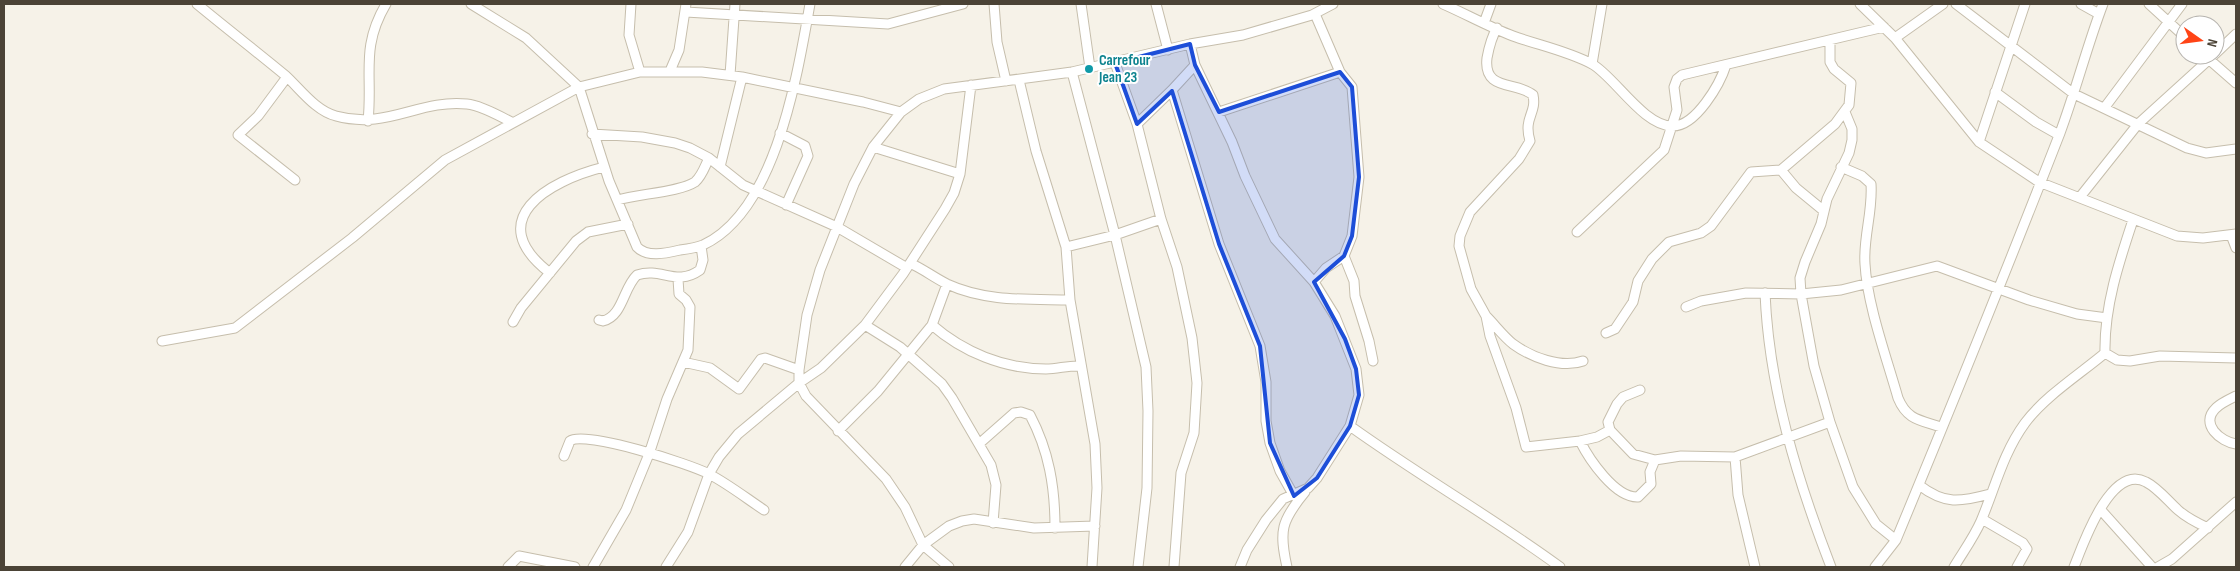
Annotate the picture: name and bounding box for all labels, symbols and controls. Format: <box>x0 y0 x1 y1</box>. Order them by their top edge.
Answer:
north arrow <box>2175 15 2225 65</box>
text: N <box>2203 37 2221 49</box>
place label: Carrefour Jean 23 <box>1098 51 1151 87</box>
marker: Carrefour Jean 23 <box>1083 63 1095 75</box>

